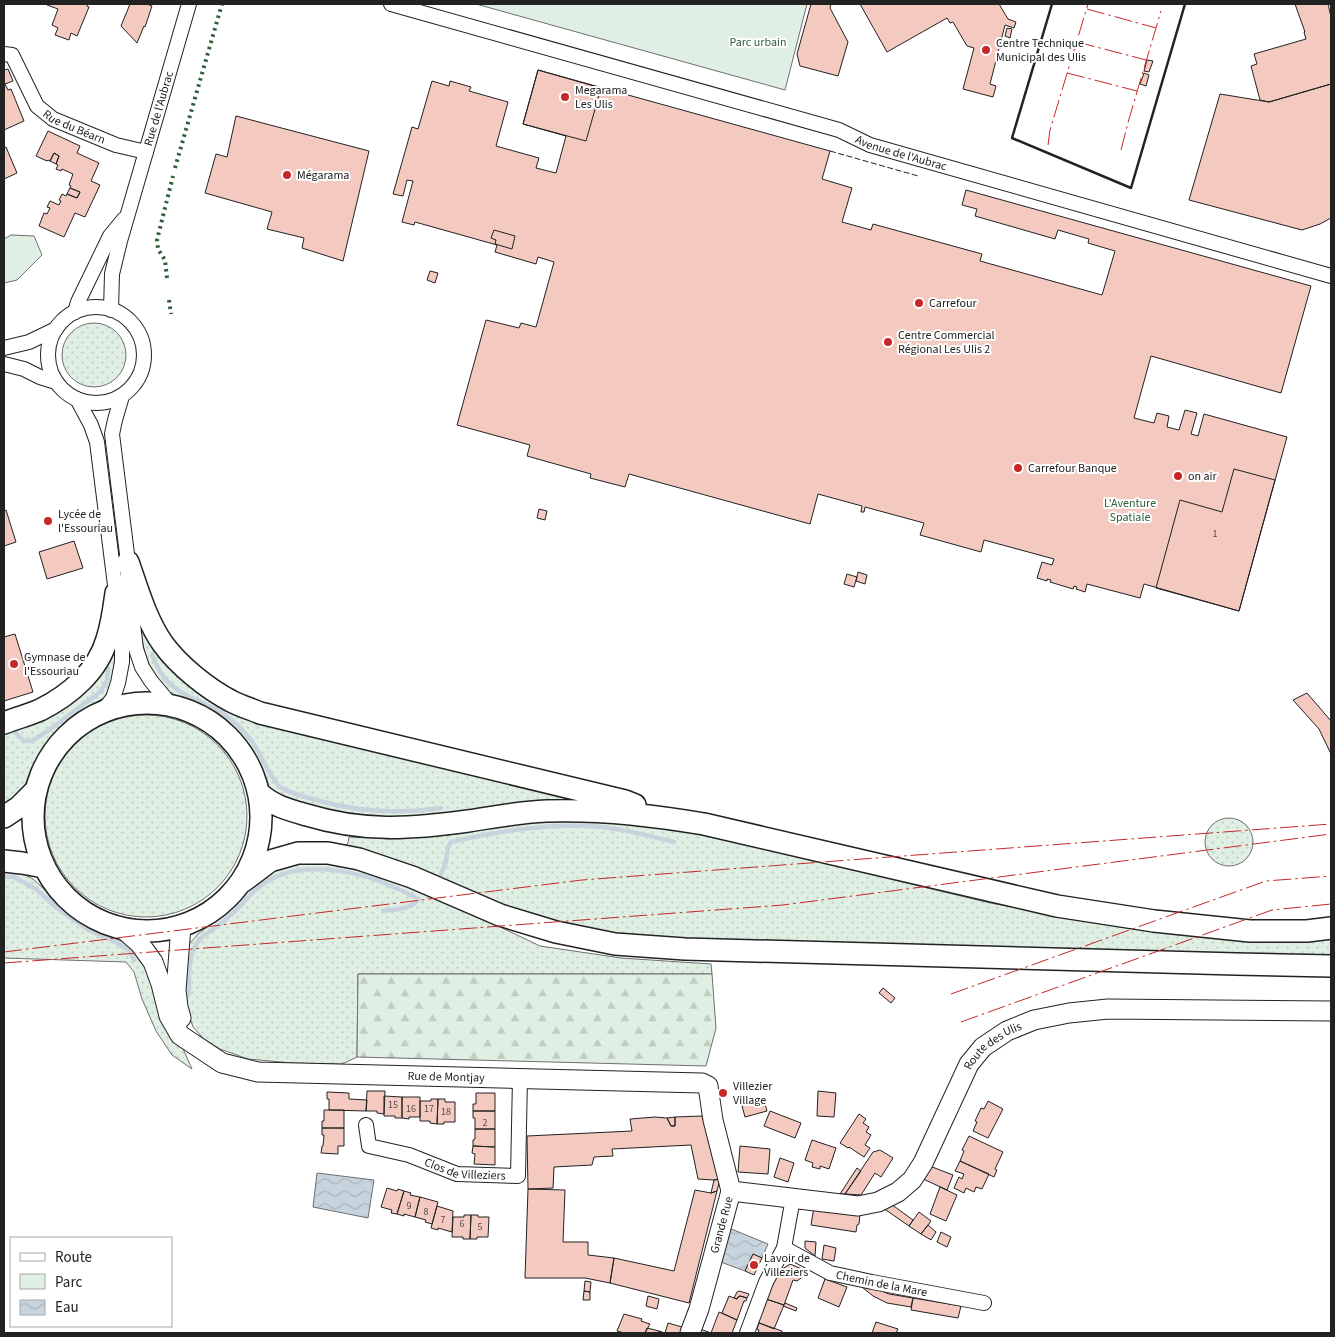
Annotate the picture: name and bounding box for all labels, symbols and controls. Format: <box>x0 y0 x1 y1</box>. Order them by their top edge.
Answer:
park label: Parc urbain <box>730 34 786 51</box>
place label: Centre Technique Municipal des Ulis <box>996 35 1086 66</box>
marker: Centre Technique Municipal des Ulis <box>980 44 992 56</box>
street label: Rue de l'Aubrac <box>140 69 178 148</box>
place label: Megarama Les Ulis <box>575 82 627 113</box>
marker: Megarama Les Ulis <box>559 91 571 103</box>
street label: Rue du Béarn <box>39 105 108 148</box>
street label: Avenue de l'Aubrac <box>853 131 949 175</box>
place label: Mégarama <box>297 167 349 184</box>
marker: Mégarama <box>281 169 293 181</box>
place label: Carrefour <box>929 295 977 312</box>
marker: Carrefour <box>913 297 925 309</box>
place label: Centre Commercial Régional Les Ulis 2 <box>898 327 995 358</box>
marker: Centre Commercial Régional Les Ulis 2 <box>882 336 894 348</box>
place label: Carrefour Banque <box>1028 460 1117 477</box>
marker: Carrefour Banque <box>1012 462 1024 474</box>
place label: on air <box>1188 468 1217 485</box>
marker: on air <box>1172 470 1184 482</box>
park label: L'Aventure Spatiale <box>1104 495 1156 526</box>
place label: Lycée de l'Essouriau <box>58 506 113 537</box>
marker: Lycée de l'Essouriau <box>42 515 54 527</box>
house number: 1 <box>1213 527 1218 541</box>
place label: Gymnase de l'Essouriau <box>24 649 86 680</box>
marker: Gymnase de l'Essouriau <box>8 658 20 670</box>
street label: Route des Ulis <box>959 1017 1024 1072</box>
street label: Rue de Montjay <box>407 1067 485 1086</box>
place label: Villezier Village <box>733 1078 773 1109</box>
marker: Villezier Village <box>717 1087 729 1099</box>
house number: 15 <box>388 1098 398 1112</box>
house number: 16 <box>406 1102 416 1116</box>
house number: 17 <box>424 1102 434 1116</box>
house number: 18 <box>441 1105 451 1119</box>
house number: 2 <box>483 1116 488 1130</box>
street label: Clos de Villeziers <box>422 1153 506 1184</box>
street label: Grande Rue <box>706 1195 738 1255</box>
house number: 9 <box>407 1199 412 1213</box>
house number: 8 <box>424 1205 429 1219</box>
house number: 7 <box>441 1213 446 1227</box>
house number: 6 <box>460 1217 465 1231</box>
house number: 5 <box>478 1220 483 1234</box>
legend <box>10 1237 172 1327</box>
text: Route <box>55 1247 92 1268</box>
place label: Lavoir de Villeziers <box>764 1250 810 1281</box>
marker: Lavoir de Villeziers <box>748 1259 760 1271</box>
street label: Chemin de la Mare <box>834 1266 929 1301</box>
text: Parc <box>55 1272 82 1293</box>
text: Eau <box>55 1297 79 1318</box>

